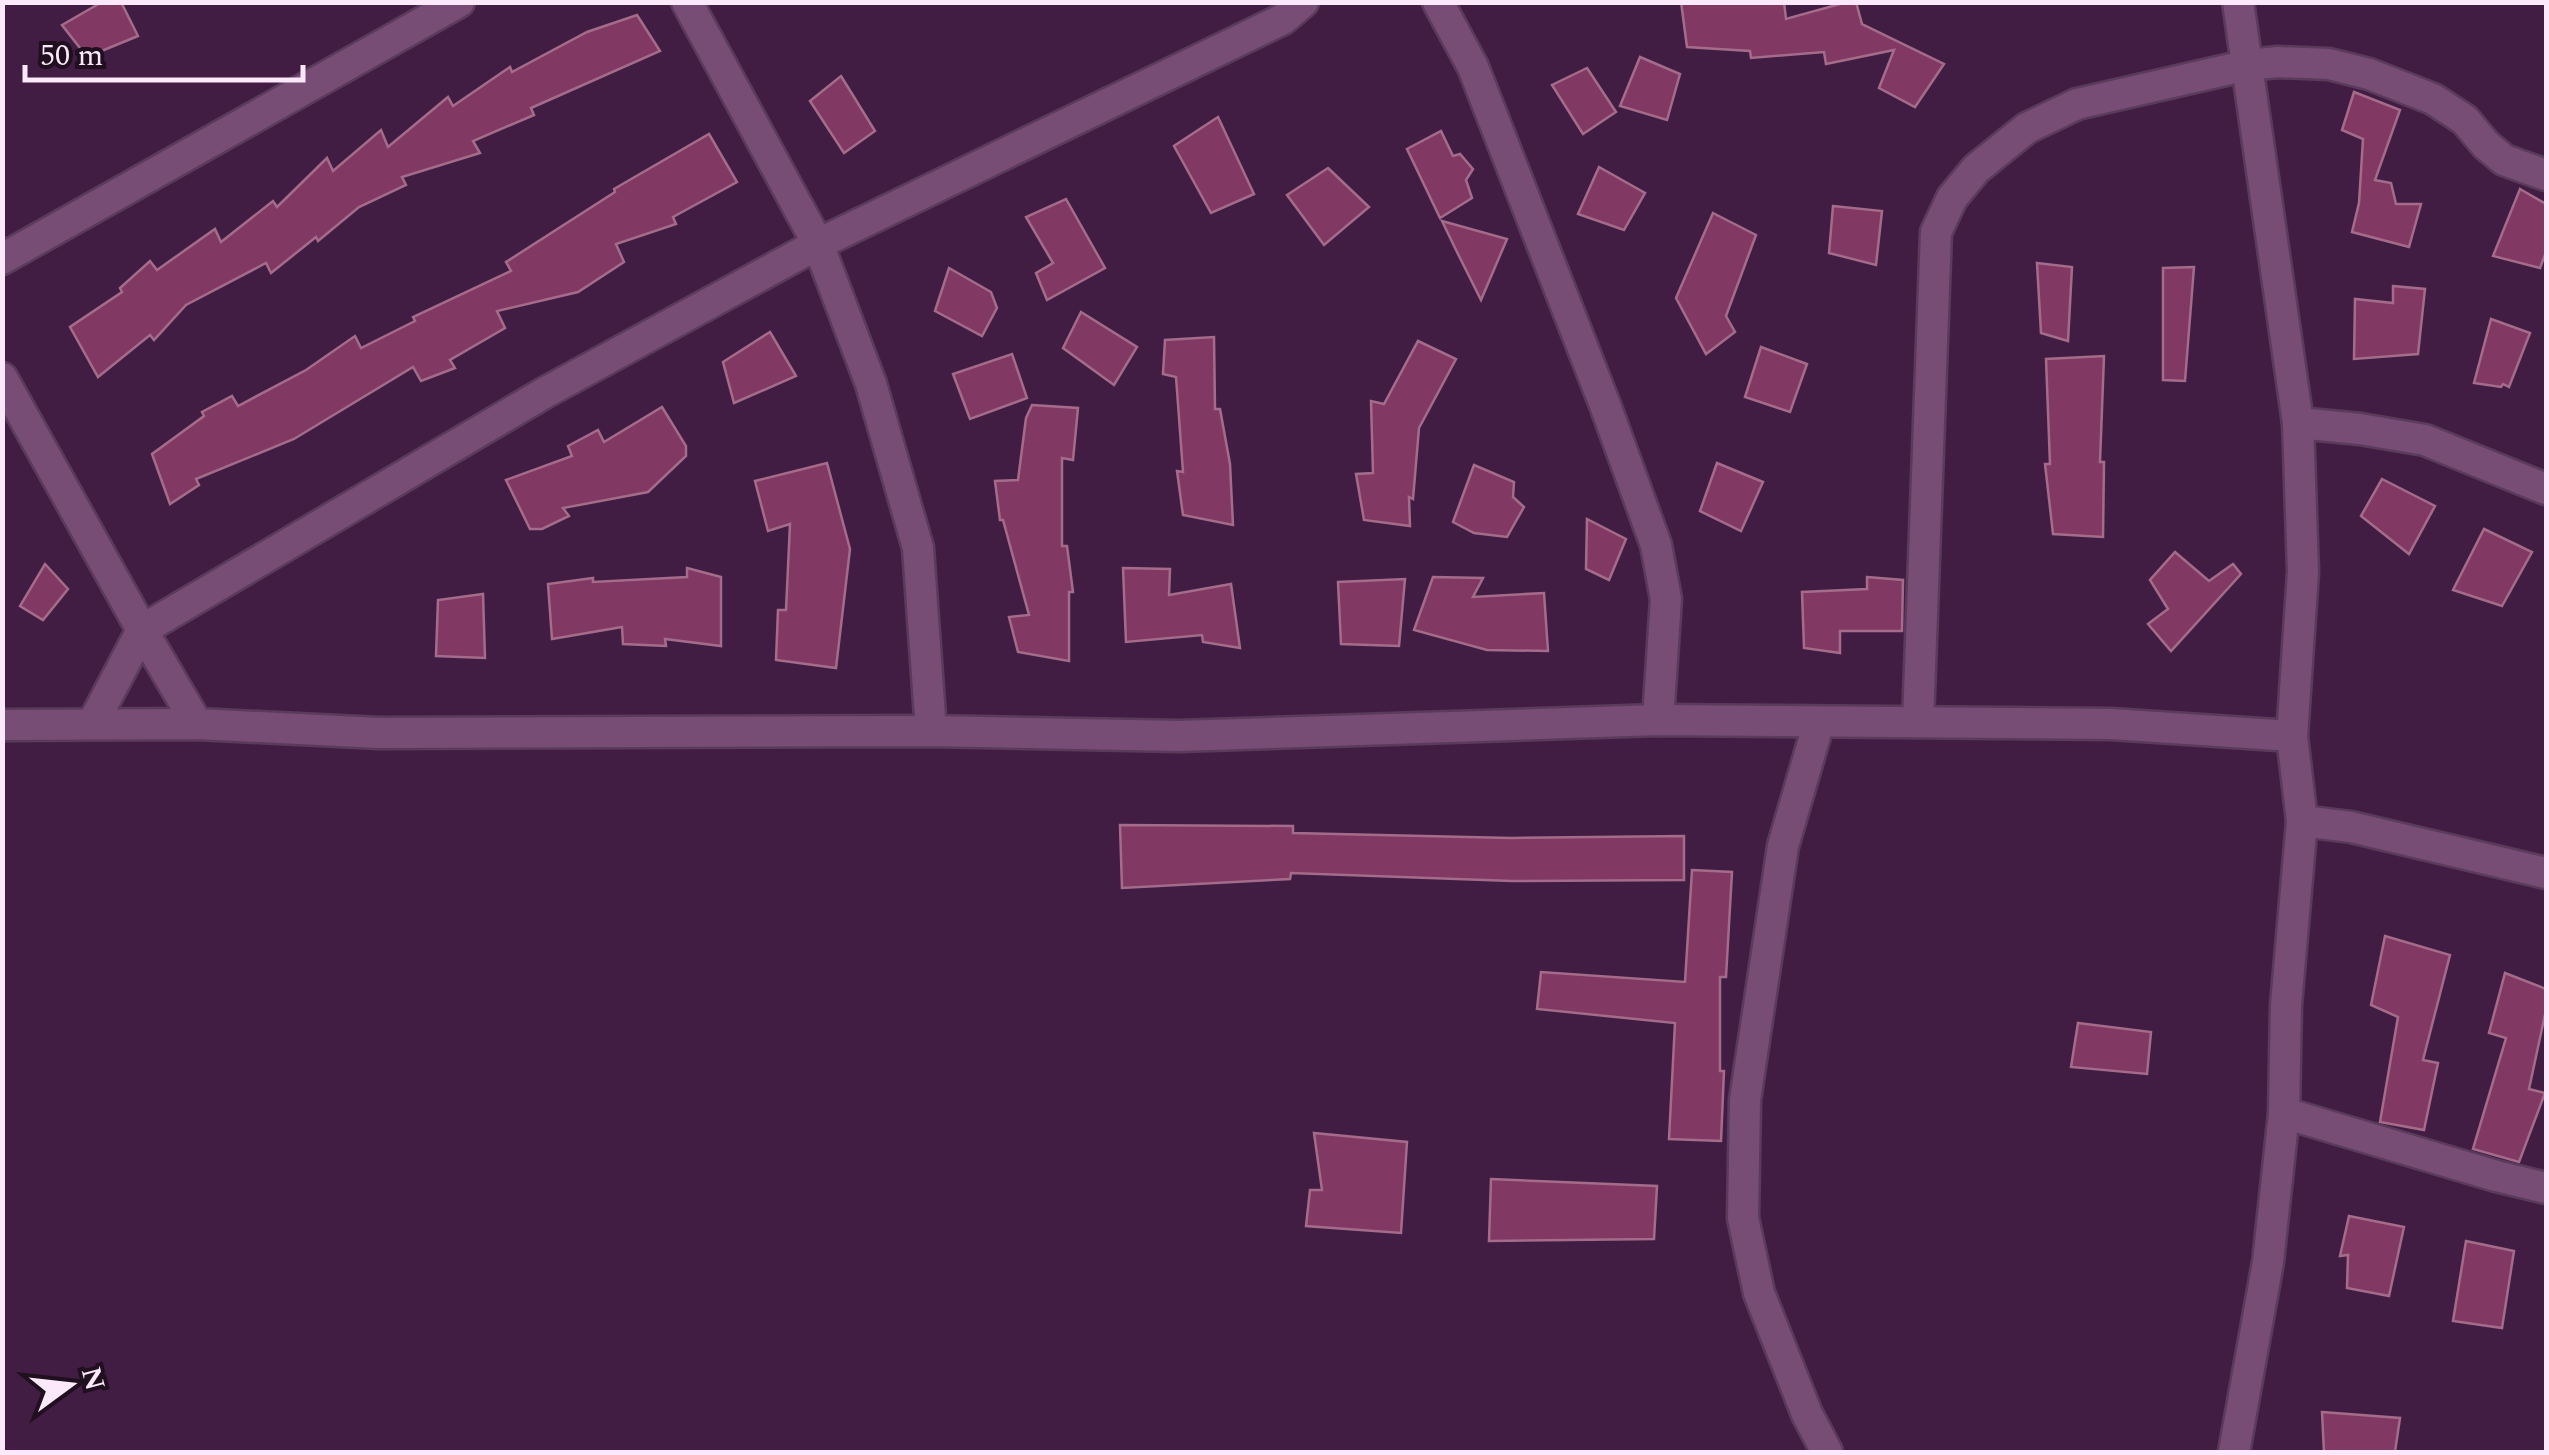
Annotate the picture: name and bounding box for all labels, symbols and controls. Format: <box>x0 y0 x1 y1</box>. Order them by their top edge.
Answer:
scale bar <box>25 20 302 82</box>
text: 50 m <box>40 33 103 79</box>
north arrow <box>20 1335 120 1435</box>
text: N <box>69 1362 116 1396</box>

